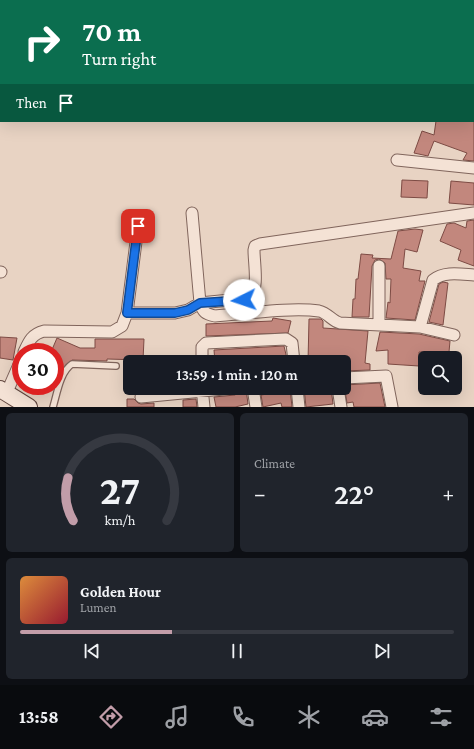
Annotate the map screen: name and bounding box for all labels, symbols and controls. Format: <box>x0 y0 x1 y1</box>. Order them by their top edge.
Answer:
icon: right <box>16 16 68 68</box>
text: 70 m <box>82 16 141 47</box>
text: Turn right <box>82 49 156 69</box>
icon: arrive <box>55 92 77 114</box>
text: Then <box>16 95 47 111</box>
pin <box>121 209 155 243</box>
icon: arrive <box>127 215 149 237</box>
position arrow <box>223 279 265 321</box>
speed limit sign: 30 <box>12 343 64 395</box>
map controls <box>418 351 462 395</box>
button: search <box>418 351 462 395</box>
text: 13:59 · 1 min · 120 m <box>176 367 298 383</box>
text: Climate <box>254 456 295 471</box>
text: 27 <box>100 466 140 512</box>
text: 22° <box>334 477 374 510</box>
text: − <box>254 481 266 506</box>
text: + <box>442 481 454 506</box>
text: km/h <box>105 511 136 527</box>
text: Golden Hour <box>80 584 161 600</box>
text: Lumen <box>80 600 116 615</box>
icon: previous <box>81 640 103 662</box>
icon: pause <box>226 640 248 662</box>
icon: next <box>371 640 393 662</box>
icon: directions <box>97 703 125 731</box>
icon: music <box>163 703 191 731</box>
icon: phone <box>229 703 257 731</box>
icon: climate <box>295 703 323 731</box>
icon: car <box>361 703 389 731</box>
icon: filters <box>427 703 455 731</box>
text: 13:58 <box>19 707 59 727</box>

